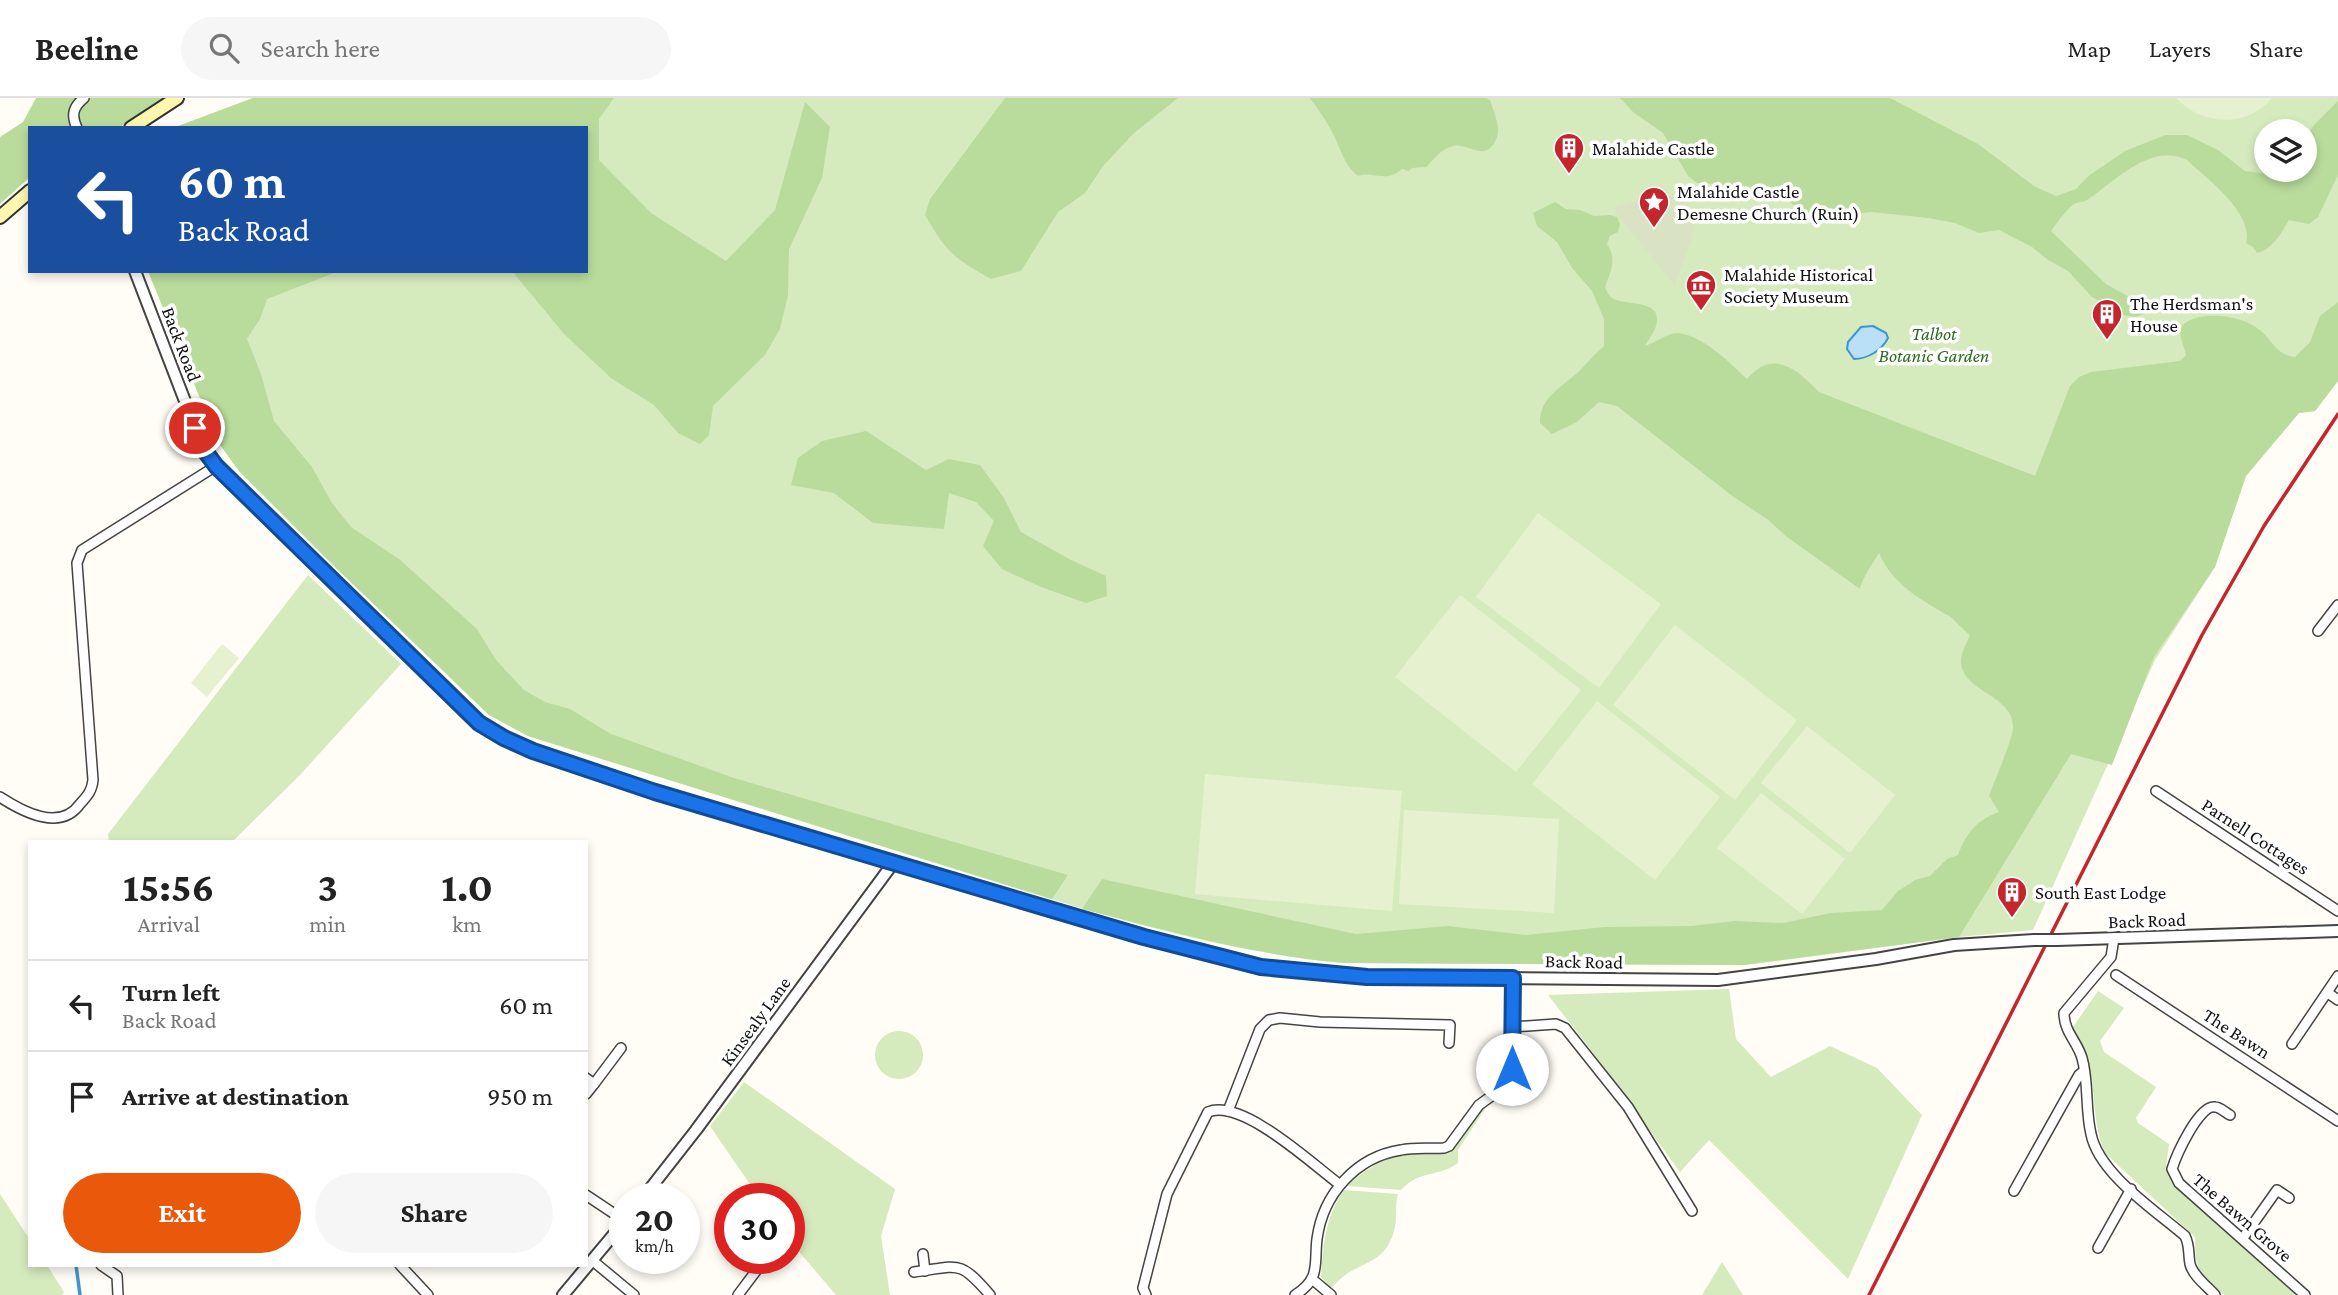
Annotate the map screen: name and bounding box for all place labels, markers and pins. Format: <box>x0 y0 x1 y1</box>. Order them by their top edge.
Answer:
building icon: Malahide Castle <box>1552 131 1586 175</box>
place label: Malahide Castle <box>1592 138 1714 159</box>
place label: Malahide Castle Demesne Church (Ruin) <box>1677 181 1860 225</box>
place icon: Malahide Castle Demesne Church (Ruin) <box>1637 185 1671 229</box>
place label: Malahide Historical Society Museum <box>1724 264 1873 307</box>
museum icon: Malahide Historical Society Museum <box>1684 268 1718 312</box>
place label: The Herdsman's House <box>2130 293 2253 336</box>
building icon: The Herdsman's House <box>2090 297 2124 341</box>
pin <box>165 398 225 458</box>
building icon: South East Lodge <box>1995 875 2029 919</box>
place label: South East Lodge <box>2035 882 2166 903</box>

